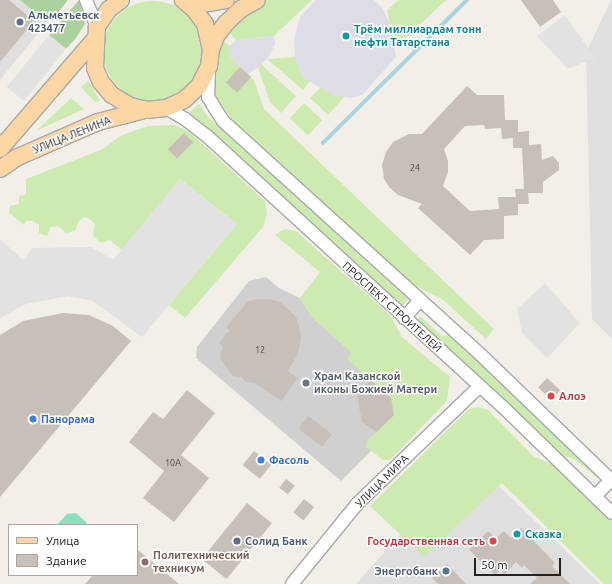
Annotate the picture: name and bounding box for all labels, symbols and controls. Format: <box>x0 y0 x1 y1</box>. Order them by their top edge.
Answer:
place label: Альметьевск 423477 <box>28 9 100 35</box>
marker: Альметьевск 423477 <box>15 17 25 27</box>
place label: Трём миллиардам тонн нефти Татарстана <box>354 23 481 49</box>
marker: Трём миллиардам тонн нефти Татарстана <box>341 31 351 41</box>
street label: УЛИЦА ЛЕНИНА <box>31 113 113 157</box>
house number: 24 <box>410 163 420 173</box>
street label: ПРОСПЕКТ СТРОИТЕЛЕЙ <box>340 259 444 355</box>
house number: 12 <box>255 345 265 355</box>
place label: Храм Казанской иконы Божией Матери <box>314 370 437 396</box>
marker: Храм Казанской иконы Божией Матери <box>301 378 311 388</box>
place label: Алоэ <box>559 389 586 403</box>
marker: Алоэ <box>546 391 556 401</box>
place label: Панорама <box>41 412 95 426</box>
marker: Панорама <box>28 414 38 424</box>
street label: УЛИЦА МИРА <box>353 452 411 510</box>
place label: Фасоль <box>269 453 309 467</box>
marker: Фасоль <box>256 455 266 465</box>
house number: 10А <box>165 458 181 468</box>
legend <box>8 524 138 576</box>
place label: Сказка <box>525 527 562 541</box>
marker: Сказка <box>512 529 522 539</box>
text: Улица <box>46 534 79 547</box>
place label: Солид Банк <box>245 534 308 548</box>
place label: Государственная сеть <box>367 534 485 548</box>
marker: Солид Банк <box>232 536 242 546</box>
marker: Государственная сеть <box>488 536 498 546</box>
place label: Политехнический техникум <box>153 549 250 575</box>
scale bar <box>476 550 563 576</box>
text: Здание <box>46 554 87 567</box>
marker: Политехнический техникум <box>140 557 150 567</box>
text: 50 m <box>481 558 508 571</box>
place label: Энергобанк <box>375 564 438 578</box>
marker: Энергобанк <box>441 566 451 576</box>

